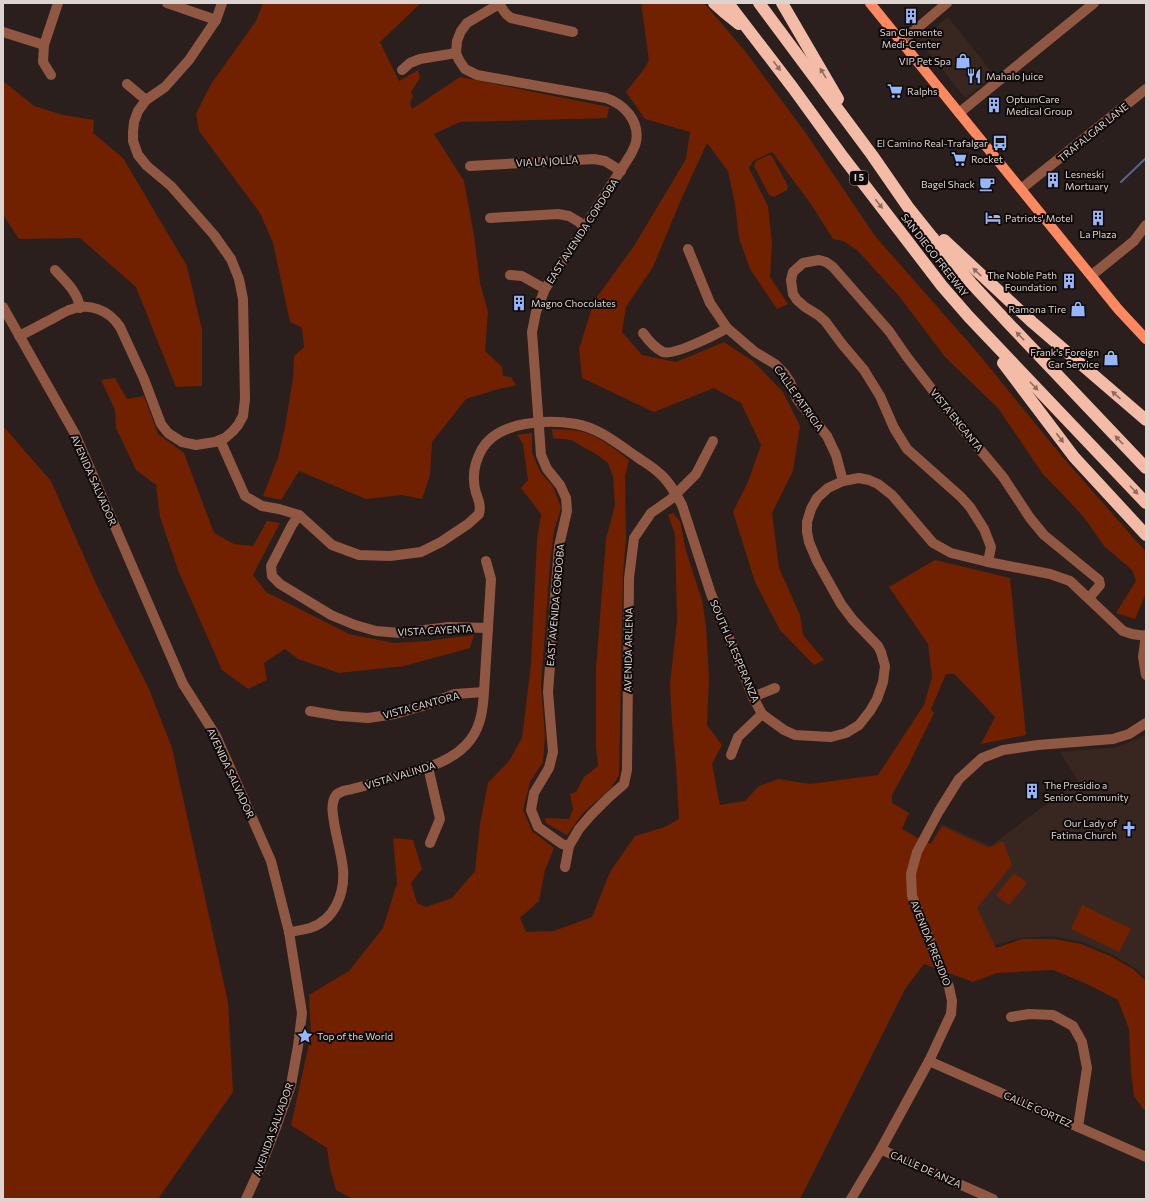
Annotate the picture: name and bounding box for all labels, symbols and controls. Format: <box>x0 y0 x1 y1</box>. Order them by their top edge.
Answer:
building icon: San Clemente Medi-Center <box>902 7 920 25</box>
place label: San Clemente Medi-Center <box>880 26 942 50</box>
shop icon: VIP Pet Spa <box>954 52 972 70</box>
place label: VIP Pet Spa <box>899 55 951 67</box>
one-way arrow <box>772 60 781 71</box>
one-way arrow <box>820 67 827 79</box>
restaurant icon: Mahalo Juice <box>965 67 983 85</box>
place label: Mahalo Juice <box>986 70 1043 82</box>
supermarket icon: Ralphs <box>886 82 904 100</box>
place label: Ralphs <box>907 85 938 97</box>
place label: OptumCare Medical Group <box>1006 93 1073 117</box>
building icon: OptumCare Medical Group <box>985 96 1003 114</box>
street label: TRAFALGAR LANE <box>1056 100 1131 164</box>
bus stop icon: El Camino Real-Trafalgar <box>991 134 1009 152</box>
place label: El Camino Real-Trafalgar <box>877 137 988 149</box>
supermarket icon: Rocket <box>950 150 968 168</box>
street label: VIA LA JOLLA <box>516 153 579 169</box>
place label: Rocket <box>971 153 1003 165</box>
place label: Lesneski Mortuary <box>1065 168 1109 192</box>
road number: I 5 <box>850 171 868 185</box>
building icon: Lesneski Mortuary <box>1044 171 1062 189</box>
cafe icon: Bagel Shack <box>978 175 996 193</box>
street label: EAST AVENIDA CORDOBA <box>544 176 620 286</box>
place label: Bagel Shack <box>921 178 976 190</box>
one-way arrow <box>875 199 883 209</box>
hotel icon: Patriots' Motel <box>984 209 1002 227</box>
building icon: La Plaza <box>1089 209 1107 227</box>
street label: SAN DIEGO FREEWAY <box>899 211 971 299</box>
place label: Patriots' Motel <box>1005 212 1073 224</box>
place label: La Plaza <box>1079 228 1117 240</box>
one-way arrow <box>972 267 982 276</box>
place label: The Noble Path Foundation <box>987 269 1057 293</box>
building icon: The Noble Path Foundation <box>1060 272 1078 290</box>
building icon: Magno Chocolates <box>510 294 528 312</box>
place label: Magno Chocolates <box>531 297 616 309</box>
shop icon: Ramona Tire <box>1069 300 1087 318</box>
place label: Ramona Tire <box>1008 303 1066 315</box>
one-way arrow <box>1015 331 1024 341</box>
place label: Frank's Foreign Car Service <box>1030 346 1099 370</box>
shop icon: Frank's Foreign Car Service <box>1102 349 1120 367</box>
street label: CALLE PATRICIA <box>772 363 826 433</box>
one-way arrow <box>1030 381 1039 391</box>
street label: VISTA ENCANTA <box>928 386 986 454</box>
one-way arrow <box>1112 391 1121 400</box>
one-way arrow <box>1056 432 1064 443</box>
street label: AVENIDA SALVADOR <box>69 433 120 528</box>
one-way arrow <box>1114 435 1124 445</box>
one-way arrow <box>1129 485 1139 495</box>
street label: EAST AVENIDA CORDOBA <box>544 543 566 667</box>
street label: SOUTH LA ESPERANZA <box>708 598 762 704</box>
street label: AVENIDA ARLENA <box>621 607 635 693</box>
street label: VISTA CAYENTA <box>397 622 473 638</box>
street label: VISTA CANTORA <box>381 689 461 721</box>
street label: AVENIDA SALVADOR <box>205 726 257 820</box>
street label: VISTA VALINDA <box>363 759 437 791</box>
place label: The Presidio a Senior Community <box>1044 779 1129 803</box>
building icon: The Presidio a Senior Community <box>1023 782 1041 800</box>
place label: Our Lady of Fatima Church <box>1051 817 1117 841</box>
church icon: Our Lady of Fatima Church <box>1120 820 1138 838</box>
street label: AVENIDA PRESIDIO <box>908 899 954 987</box>
place icon: Top of the World <box>296 1027 314 1045</box>
place label: Top of the World <box>317 1030 393 1042</box>
street label: AVENIDA SALVADOR <box>251 1081 296 1177</box>
street label: CALLE CORTEZ <box>1002 1089 1074 1130</box>
street label: CALLE DE ANZA <box>889 1148 963 1190</box>

